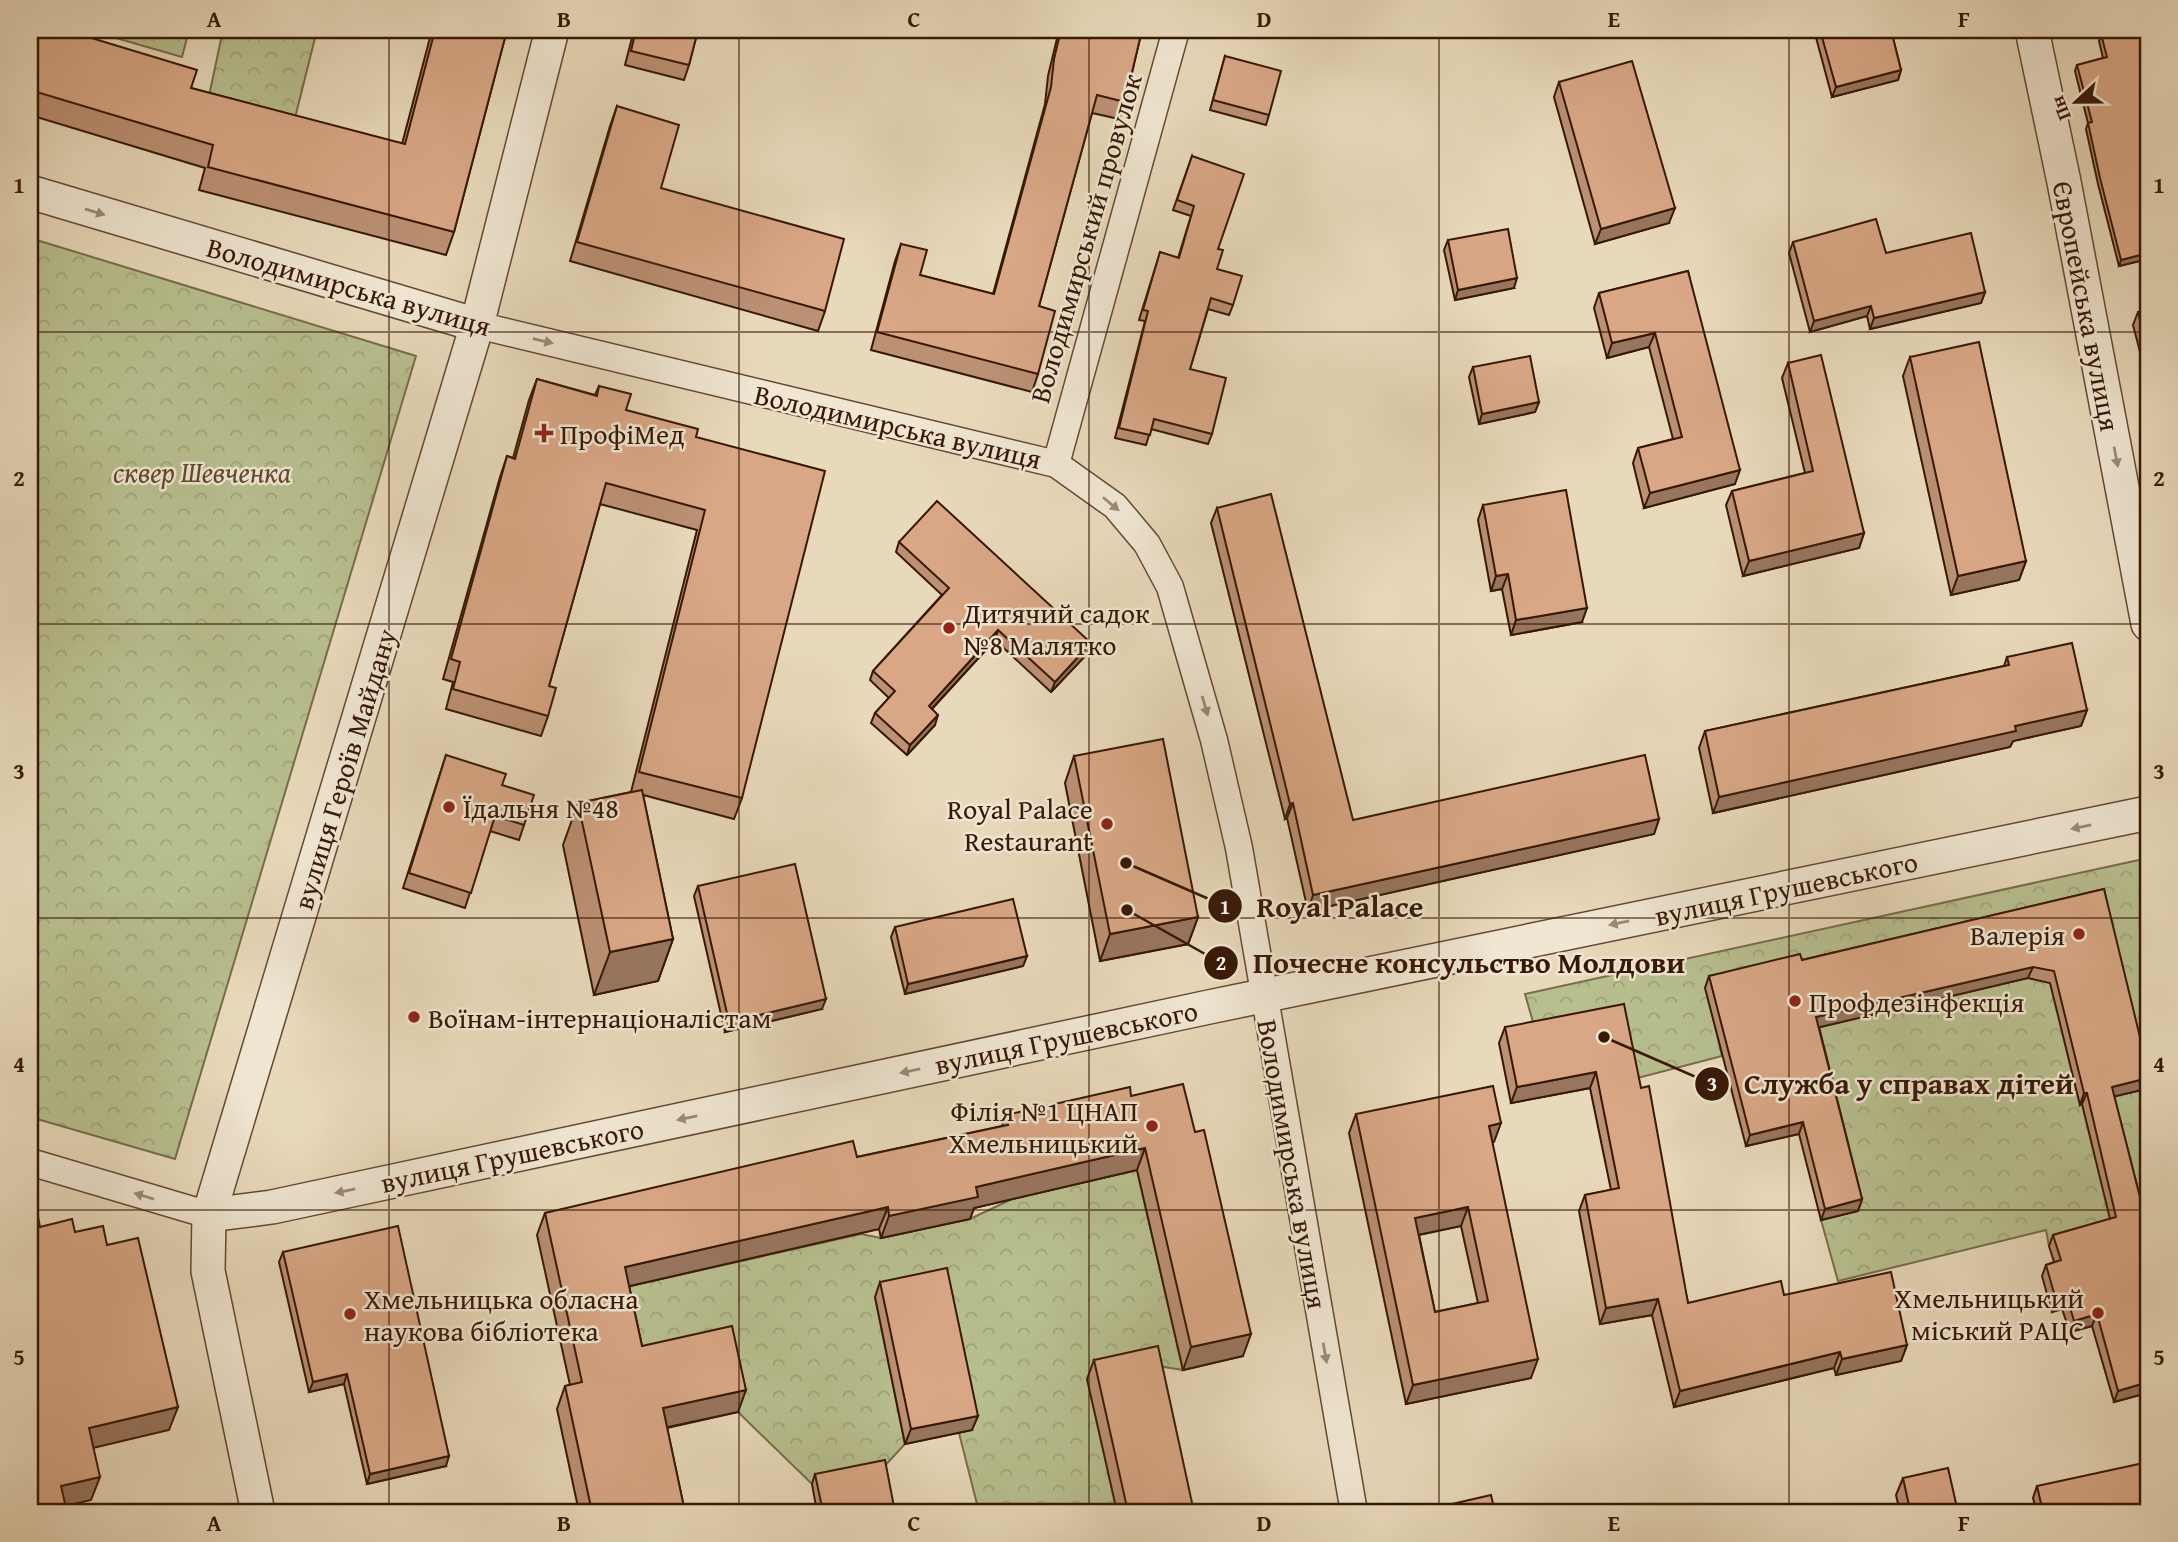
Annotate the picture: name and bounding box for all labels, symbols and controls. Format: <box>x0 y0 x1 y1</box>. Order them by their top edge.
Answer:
text: A <box>207 2 222 35</box>
text: B <box>557 2 571 35</box>
text: C <box>907 2 921 35</box>
text: D <box>1257 2 1272 35</box>
text: E <box>1608 2 1620 35</box>
text: F <box>1958 2 1970 35</box>
north arrow <box>2042 66 2112 136</box>
street label: Володимирський провулок <box>1018 68 1152 407</box>
text: Пн <box>2043 91 2078 125</box>
text: 1 <box>13 168 25 201</box>
text: 1 <box>2153 168 2165 201</box>
street label: Європейська вулиця <box>2043 177 2131 435</box>
one-way arrow <box>85 207 106 217</box>
street label: Володимирська вулиця <box>202 226 496 346</box>
one-way arrow <box>532 336 554 347</box>
street label: Володимирська вулиця <box>750 373 1046 479</box>
place label: ПрофіМед <box>560 413 684 454</box>
marker: ПрофіМед <box>534 423 554 443</box>
one-way arrow <box>2111 446 2122 468</box>
park label: сквер Шевченка <box>113 451 291 492</box>
text: 2 <box>13 461 25 494</box>
text: 2 <box>2153 461 2165 494</box>
one-way arrow <box>1102 496 1119 511</box>
place label: Дитячий садок №8 Малятко <box>962 592 1150 665</box>
marker: Дитячий садок №8 Малятко <box>941 620 957 636</box>
street label: вулиця Героїв Майдану <box>282 624 406 914</box>
one-way arrow <box>1200 696 1210 717</box>
text: 3 <box>13 754 25 787</box>
text: 3 <box>2153 754 2165 787</box>
place label: Їдальня №48 <box>462 787 619 828</box>
place label: Royal Palace Restaurant <box>947 788 1093 861</box>
marker: Їдальня №48 <box>441 799 457 815</box>
marker: Royal Palace Restaurant <box>1099 816 1115 832</box>
one-way arrow <box>2070 821 2092 832</box>
street label: вулиця Грушевського <box>1651 840 1921 936</box>
callout: Royal Palace <box>1208 881 1438 932</box>
text: Royal Palace <box>1257 884 1423 928</box>
text: 1 <box>1220 891 1230 922</box>
place label: Валерія <box>1970 914 2065 955</box>
one-way arrow <box>1608 917 1630 928</box>
marker: Валерія <box>2071 926 2087 942</box>
callout: Почесне консульство Молдови <box>1204 937 1699 988</box>
text: Почесне консульство Молдови <box>1253 940 1685 984</box>
text: 2 <box>1216 947 1226 978</box>
place label: Профдезінфекція <box>1809 981 2024 1022</box>
street label: вулиця Грушевського <box>931 989 1201 1085</box>
marker: Профдезінфекція <box>1787 993 1803 1009</box>
place label: Воїнам-інтернаціоналістам <box>428 997 772 1038</box>
marker: Воїнам-інтернаціоналістам <box>406 1009 422 1025</box>
street label: Володимирська вулиця <box>1247 1016 1339 1312</box>
text: 4 <box>13 1047 25 1080</box>
text: 4 <box>2153 1047 2165 1080</box>
callout: Служба у справах дітей <box>1695 1058 2088 1109</box>
text: Служба у справах дітей <box>1744 1061 2074 1105</box>
one-way arrow <box>899 1065 921 1076</box>
text: 3 <box>1707 1068 1717 1099</box>
place label: Філія №1 ЦНАП Хмельницький <box>949 1090 1138 1163</box>
street label: вулиця Грушевського <box>377 1107 647 1203</box>
one-way arrow <box>676 1113 698 1124</box>
marker: Філія №1 ЦНАП Хмельницький <box>1144 1118 1160 1134</box>
one-way arrow <box>334 1186 356 1197</box>
one-way arrow <box>133 1190 154 1200</box>
place label: Хмельницький міський РАЦС <box>1895 1277 2084 1350</box>
place label: Хмельницька обласна наукова бібліотека <box>364 1278 639 1351</box>
marker: Хмельницький міський РАЦС <box>2090 1305 2106 1321</box>
marker: Хмельницька обласна наукова бібліотека <box>342 1306 358 1322</box>
text: 5 <box>13 1340 25 1373</box>
text: 5 <box>2153 1340 2165 1373</box>
one-way arrow <box>1320 1342 1331 1364</box>
text: A <box>207 1506 222 1539</box>
text: B <box>557 1506 571 1539</box>
text: C <box>907 1506 921 1539</box>
text: D <box>1257 1506 1272 1539</box>
text: E <box>1608 1506 1620 1539</box>
text: F <box>1958 1506 1970 1539</box>

